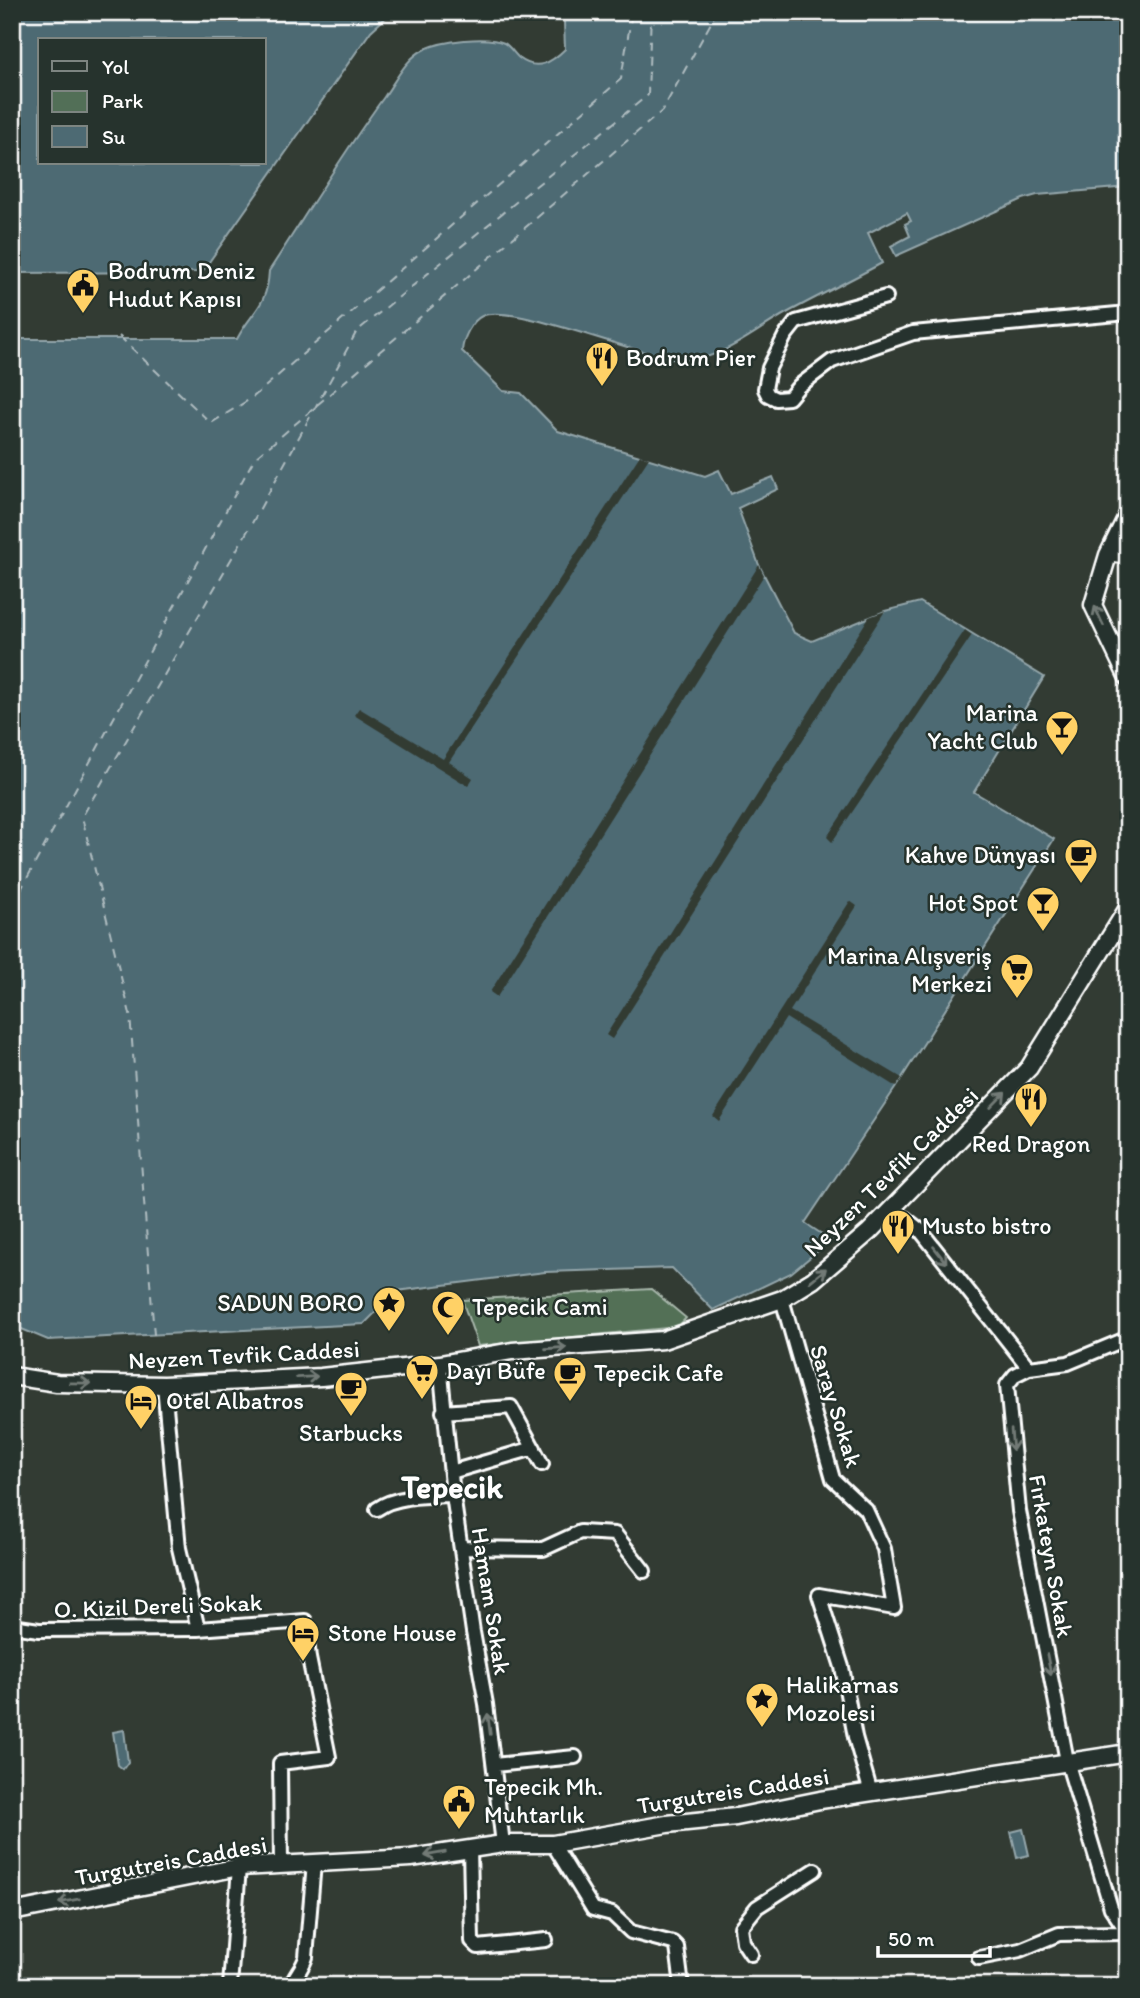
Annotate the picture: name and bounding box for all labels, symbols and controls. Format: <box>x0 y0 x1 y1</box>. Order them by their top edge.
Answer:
legend <box>38 38 266 164</box>
text: Yol <box>102 54 129 79</box>
text: Park <box>102 88 144 113</box>
text: Su <box>102 124 126 149</box>
place label: Bodrum Deniz Hudut Kapısı <box>108 256 255 313</box>
public building icon: Bodrum Deniz Hudut Kapısı <box>64 266 102 315</box>
restaurant icon: Bodrum Pier <box>583 339 621 388</box>
place label: Bodrum Pier <box>626 343 756 372</box>
one-way arrow <box>1091 606 1105 627</box>
place label: Marina Yacht Club <box>928 698 1039 755</box>
bar icon: Marina Yacht Club <box>1043 708 1081 757</box>
cafe icon: Kahve Dünyası <box>1062 836 1100 885</box>
place label: Kahve Dünyası <box>905 840 1056 869</box>
bar icon: Hot Spot <box>1024 884 1062 933</box>
place label: Hot Spot <box>928 888 1018 917</box>
place label: Marina Alışveriş Merkezi <box>827 941 992 998</box>
supermarket icon: Marina Alışveriş Merkezi <box>998 951 1036 1000</box>
restaurant icon: Red Dragon <box>1012 1080 1050 1129</box>
street label: Neyzen Tevfik Caddesi <box>797 1081 984 1263</box>
one-way arrow <box>990 1092 1007 1109</box>
place label: Red Dragon <box>972 1129 1091 1158</box>
restaurant icon: Musto bistro <box>879 1207 917 1256</box>
place label: Musto bistro <box>922 1211 1052 1240</box>
one-way arrow <box>933 1245 948 1264</box>
one-way arrow <box>808 1268 826 1283</box>
place icon: SADUN BORO <box>370 1284 408 1333</box>
place label: SADUN BORO <box>217 1288 364 1317</box>
mosque icon: Tepecik Cami <box>429 1288 467 1337</box>
place label: Tepecik Cami <box>472 1292 608 1321</box>
street label: Neyzen Tevfik Caddesi <box>128 1334 360 1375</box>
one-way arrow <box>544 1341 566 1354</box>
street label: Saray Sokak <box>804 1341 869 1471</box>
supermarket icon: Dayı Büfe <box>403 1352 441 1401</box>
cafe icon: Tepecik Cafe <box>551 1354 589 1403</box>
place label: Dayı Büfe <box>446 1356 546 1385</box>
place label: Tepecik Cafe <box>594 1358 724 1387</box>
cafe icon: Starbucks <box>332 1369 370 1418</box>
one-way arrow <box>296 1371 319 1384</box>
one-way arrow <box>68 1377 91 1390</box>
hotel icon: Otel Albatros <box>122 1382 160 1431</box>
place label: Otel Albatros <box>166 1386 304 1415</box>
place label: Starbucks <box>299 1418 403 1447</box>
one-way arrow <box>1006 1429 1019 1451</box>
district label: Tepecik <box>400 1468 503 1506</box>
street label: Fırkateyn Sokak <box>1023 1472 1080 1640</box>
street label: Hamam Sokak <box>466 1525 518 1677</box>
street label: O. Kizil Dereli Sokak <box>53 1587 263 1624</box>
hotel icon: Stone House <box>284 1614 322 1663</box>
place label: Stone House <box>328 1618 457 1647</box>
one-way arrow <box>1042 1653 1056 1676</box>
place label: Halikarnas Mozolesi <box>786 1670 899 1727</box>
place icon: Halikarnas Mozolesi <box>743 1680 781 1729</box>
one-way arrow <box>482 1713 495 1736</box>
street label: Turgutreis Caddesi <box>635 1761 831 1820</box>
place label: Tepecik Mh. Muhtarlık <box>484 1772 603 1829</box>
public building icon: Tepecik Mh. Muhtarlık <box>440 1782 478 1831</box>
street label: Turgutreis Caddesi <box>73 1829 269 1892</box>
one-way arrow <box>424 1848 447 1861</box>
one-way arrow <box>58 1894 81 1908</box>
scale bar <box>878 1914 990 1958</box>
text: 50 m <box>888 1926 935 1951</box>

